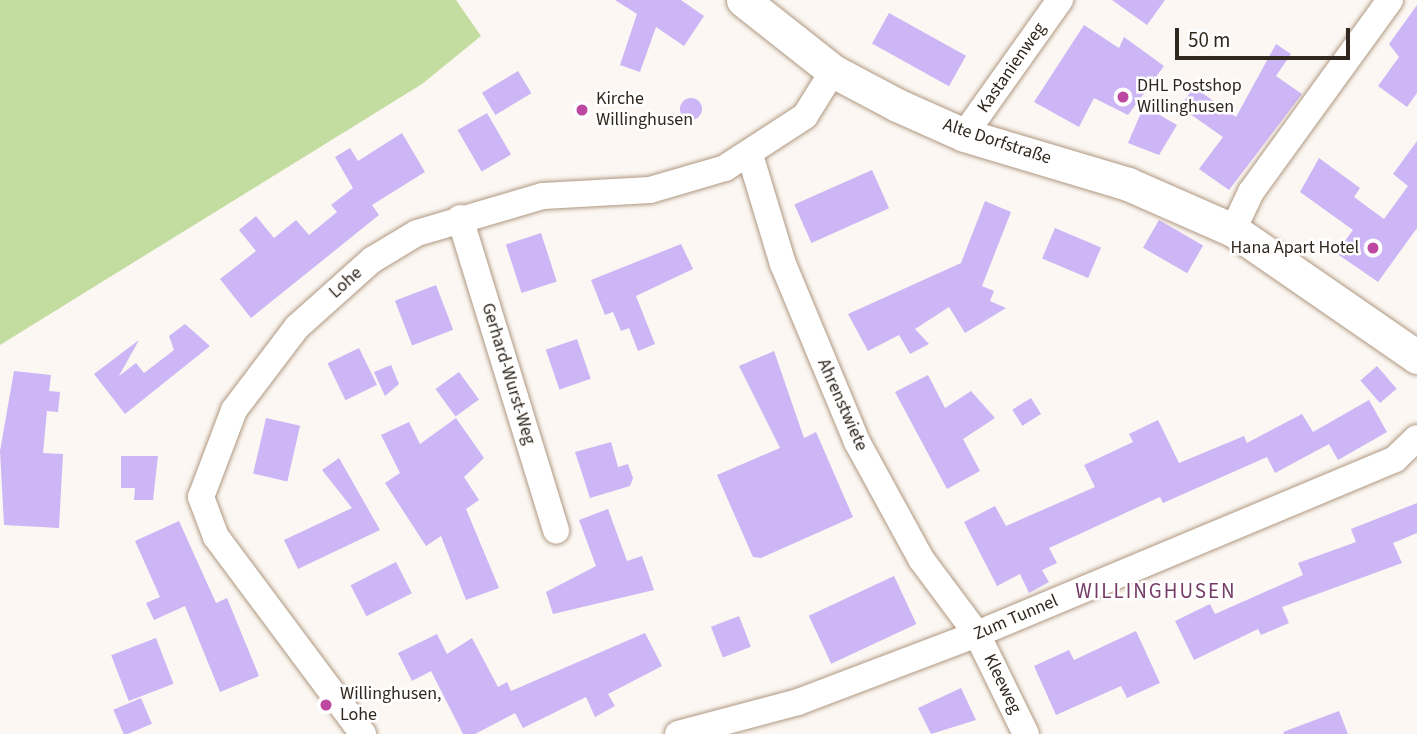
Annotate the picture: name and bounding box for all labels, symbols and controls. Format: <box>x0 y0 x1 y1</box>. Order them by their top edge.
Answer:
scale bar <box>1179 14 1354 58</box>
street label: Kastanienweg <box>973 19 1051 117</box>
text: 50 m <box>1188 25 1230 55</box>
place label: DHL Postshop Willinghusen <box>1137 76 1242 119</box>
place label: Kirche Willinghusen <box>596 89 693 132</box>
marker: DHL Postshop Willinghusen <box>1115 89 1131 105</box>
marker: Kirche Willinghusen <box>574 102 590 118</box>
street label: Alte Dorfstraße <box>940 114 1054 170</box>
place label: Hana Apart Hotel <box>1231 237 1359 259</box>
marker: Hana Apart Hotel <box>1365 240 1381 256</box>
street label: Lohe <box>325 263 367 303</box>
street label: Gerhard-Wurst-Weg <box>476 301 540 447</box>
street label: Ahrenstwiete <box>812 356 872 454</box>
district label: WILLINGHUSEN <box>1077 578 1235 604</box>
street label: Zum Tunnel <box>971 591 1061 645</box>
street label: Kleeweg <box>978 651 1026 717</box>
place label: Willinghusen, Lohe <box>340 684 441 726</box>
marker: Willinghusen, Lohe <box>318 697 334 713</box>

